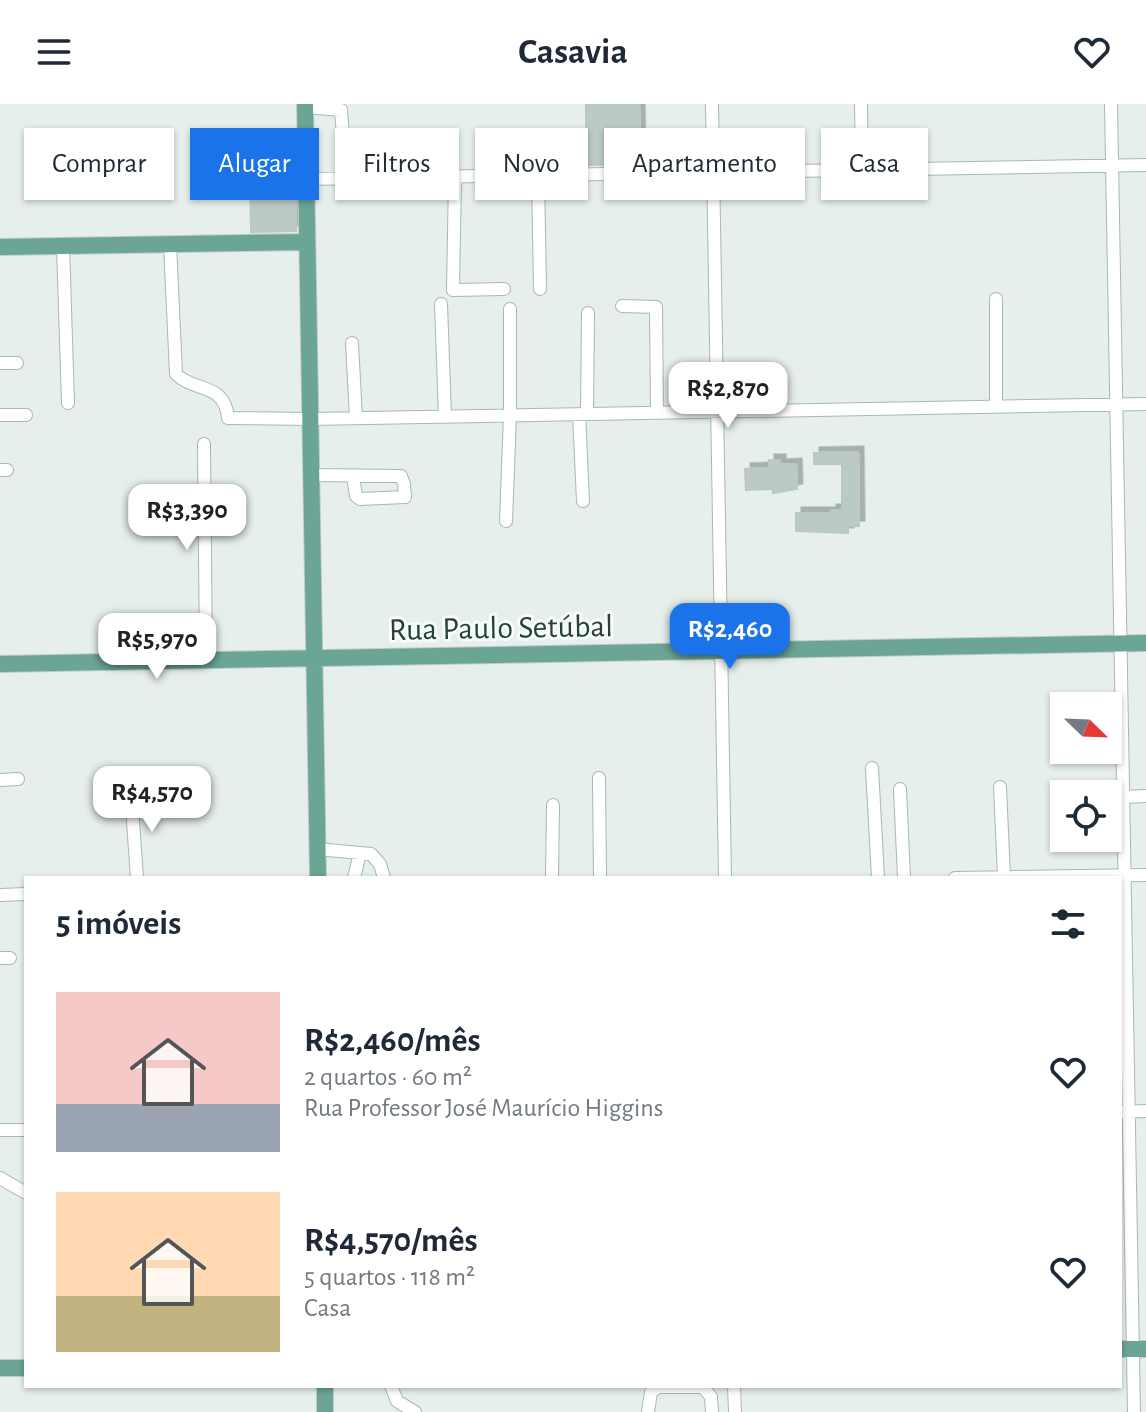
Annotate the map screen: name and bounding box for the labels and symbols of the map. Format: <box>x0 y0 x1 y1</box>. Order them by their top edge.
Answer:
pin: R$2,870 <box>654 362 802 430</box>
pin: R$3,390 <box>113 484 261 552</box>
pin: R$2,460 <box>656 603 804 671</box>
street label: Rua Paulo Setúbal <box>389 610 613 646</box>
pin: R$5,970 <box>83 613 231 681</box>
north arrow <box>1050 692 1122 764</box>
pin: R$4,570 <box>78 766 226 834</box>

